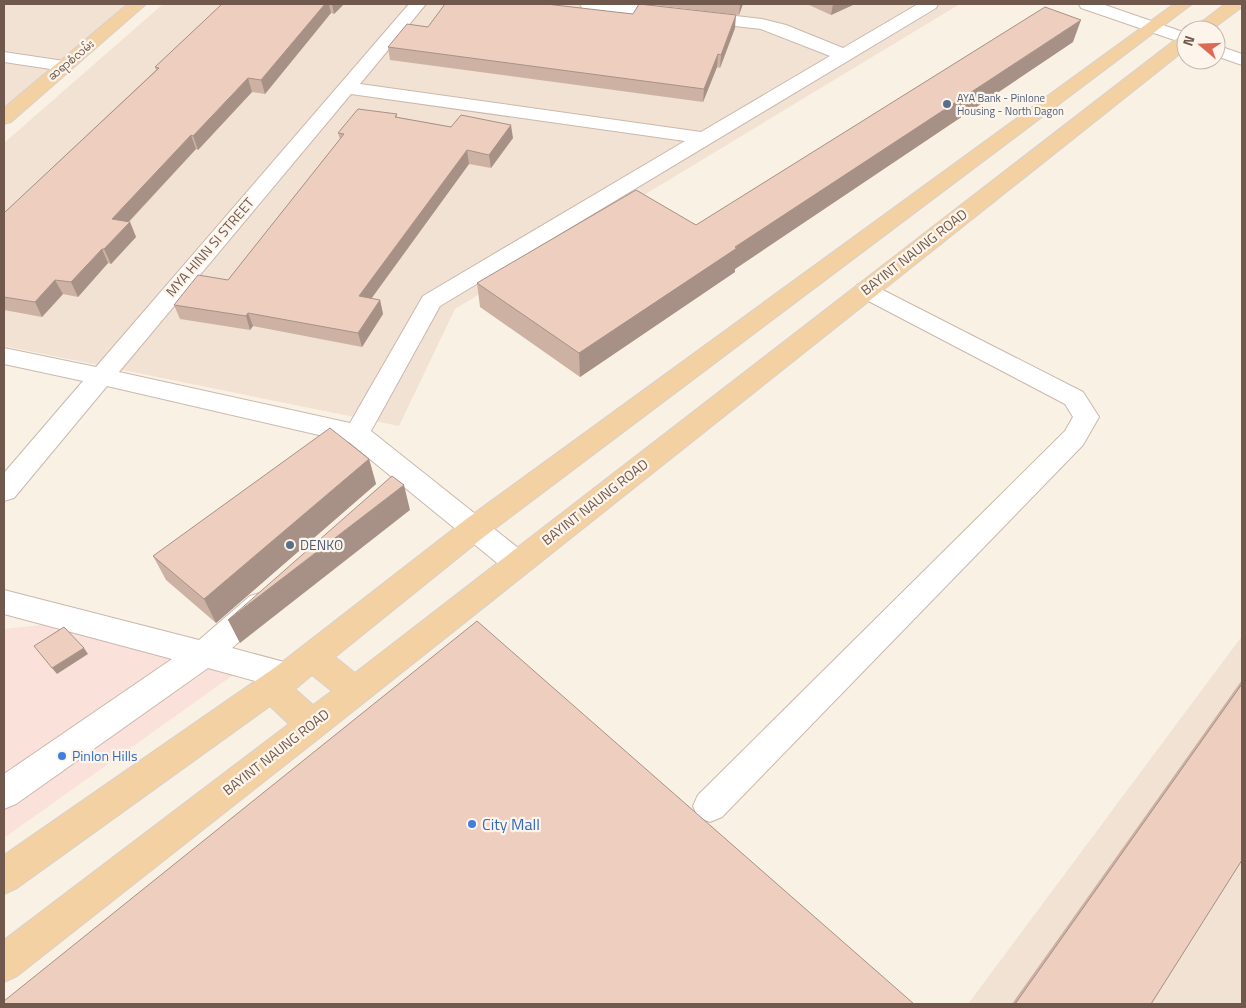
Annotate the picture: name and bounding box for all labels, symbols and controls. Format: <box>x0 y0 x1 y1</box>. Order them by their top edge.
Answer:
north arrow <box>1176 20 1226 70</box>
text: N <box>1177 33 1200 49</box>
street label: ဆရာစံလမ်း <box>44 36 98 85</box>
place label: AYA Bank - Pinlone Housing - North Dagon <box>957 90 1064 119</box>
marker: AYA Bank - Pinlone Housing - North Dagon <box>941 98 953 110</box>
street label: MYA HINN SI STREET <box>161 192 259 301</box>
street label: BAYINT NAUNG ROAD <box>856 203 971 300</box>
street label: BAYINT NAUNG ROAD <box>537 453 652 550</box>
place label: DENKO <box>300 534 343 555</box>
marker: DENKO <box>284 539 296 551</box>
street label: BAYINT NAUNG ROAD <box>218 703 333 800</box>
place label: Pinlon Hills <box>72 745 138 766</box>
marker: Pinlon Hills <box>56 750 68 762</box>
place label: City Mall <box>482 812 540 836</box>
marker: City Mall <box>466 818 478 830</box>

